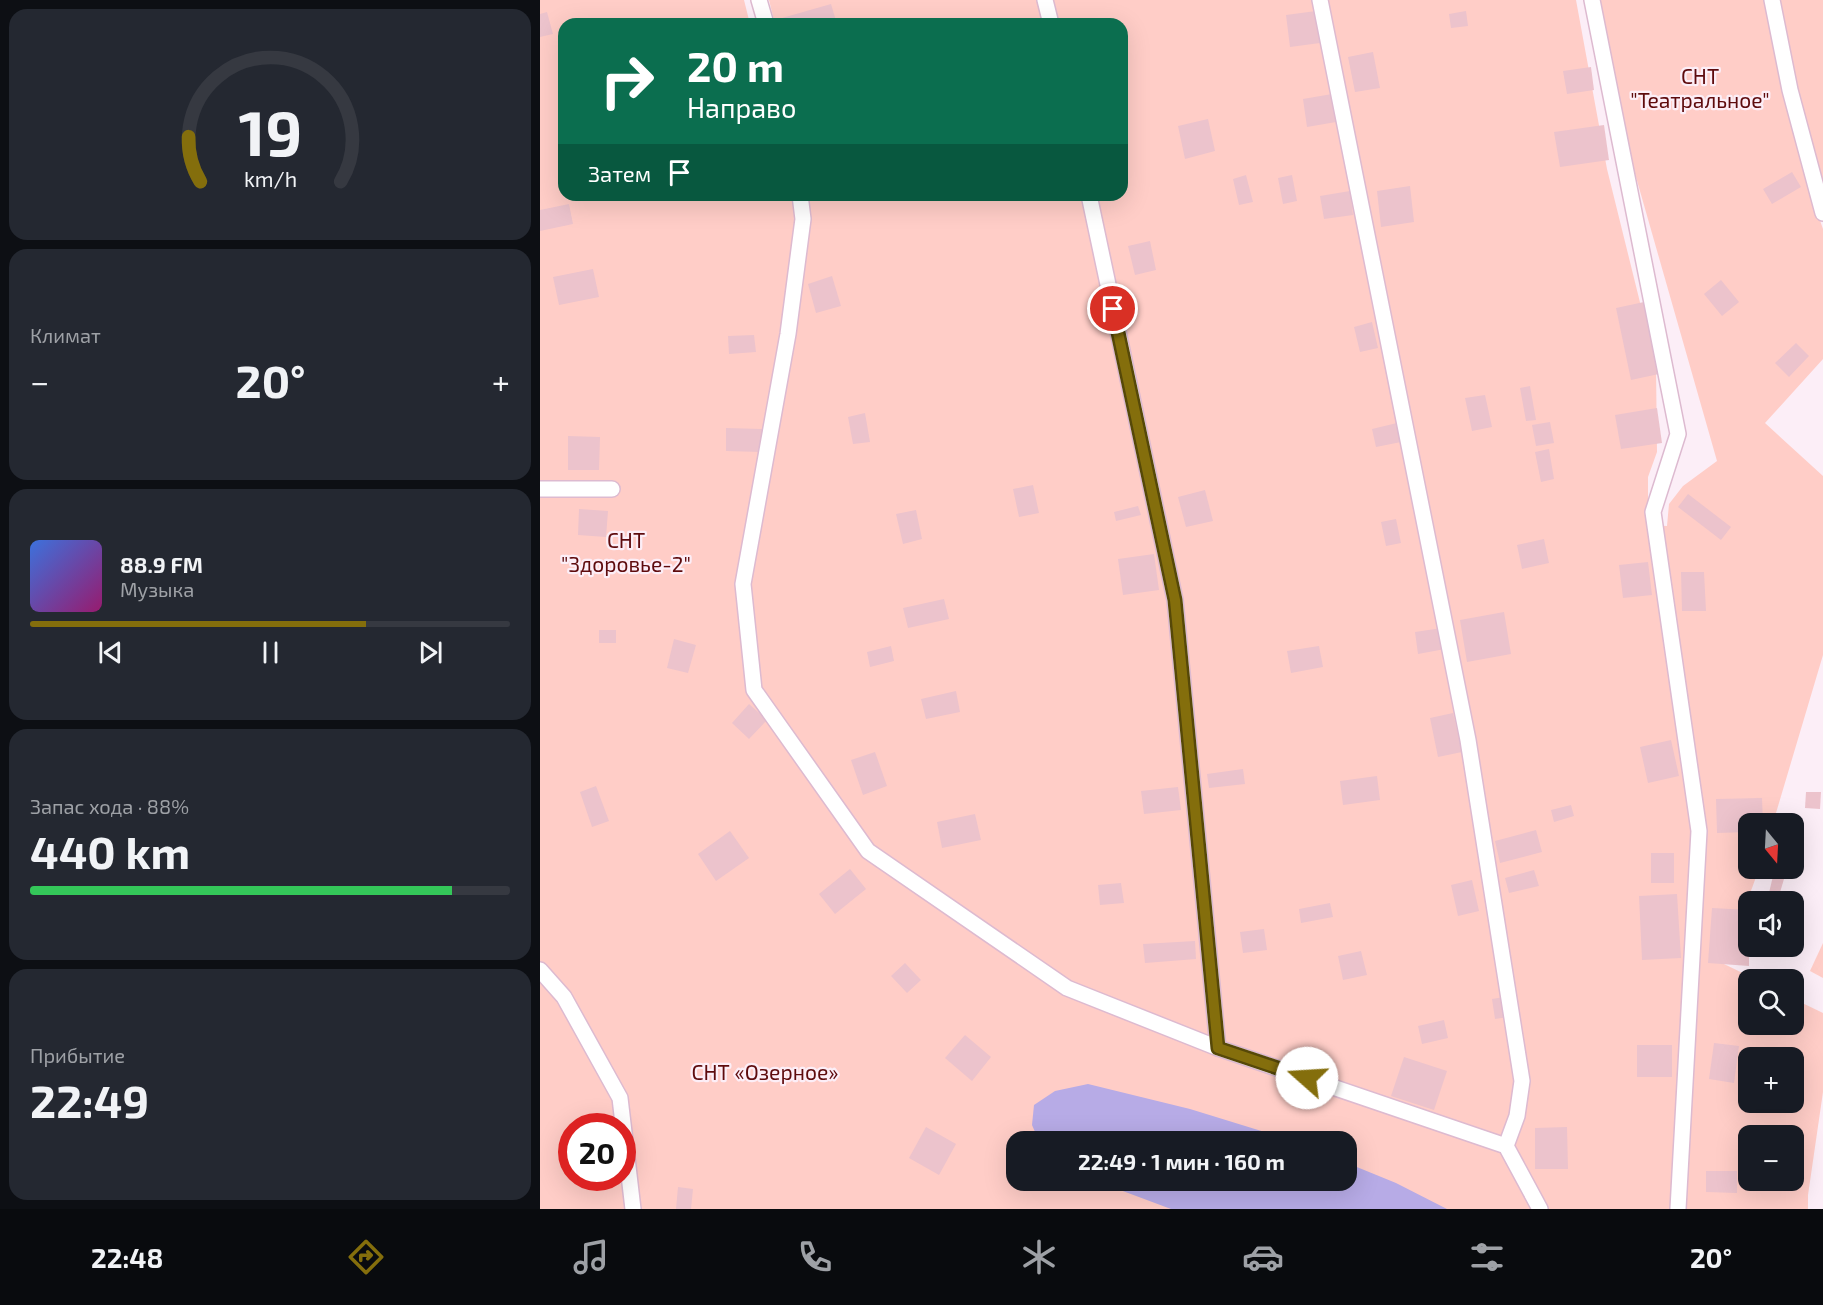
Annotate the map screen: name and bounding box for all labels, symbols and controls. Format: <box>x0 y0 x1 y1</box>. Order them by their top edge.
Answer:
text: 20 m <box>687 40 784 90</box>
icon: right <box>588 42 666 120</box>
park label: СНТ "Театральное" <box>1630 63 1770 112</box>
text: Направо <box>687 91 796 123</box>
text: 19 <box>238 94 302 169</box>
icon: arrive <box>663 156 696 189</box>
text: Затем <box>588 160 651 186</box>
text: km/h <box>243 166 297 191</box>
pin <box>1087 283 1138 334</box>
icon: arrive <box>1096 292 1129 325</box>
text: Климат <box>30 323 101 347</box>
text: 20° <box>236 353 306 407</box>
text: − <box>30 361 49 401</box>
text: + <box>492 361 510 401</box>
park label: СНТ "Здоровье-2" <box>561 527 691 576</box>
text: 88.9 FM <box>120 551 203 577</box>
text: Музыка <box>120 577 194 601</box>
icon: previous <box>94 636 127 669</box>
icon: pause <box>254 636 287 669</box>
icon: next <box>414 636 447 669</box>
text: Запас хода · 88% <box>30 794 189 818</box>
north arrow <box>1738 813 1804 879</box>
map controls <box>1738 813 1804 1191</box>
text: 440 km <box>30 824 190 878</box>
button: sound <box>1738 891 1804 957</box>
button: search <box>1738 969 1804 1035</box>
text: Прибытие <box>30 1043 125 1067</box>
position arrow <box>1275 1046 1339 1110</box>
button: + <box>1738 1047 1804 1113</box>
park label: СНТ «Озерное» <box>692 1059 838 1084</box>
text: 22:49 <box>30 1073 149 1127</box>
speed limit sign: 20 <box>558 1113 636 1191</box>
button: − <box>1738 1125 1804 1191</box>
text: 22:49 · 1 мин · 160 m <box>1078 1148 1285 1174</box>
icon: directions <box>345 1236 387 1278</box>
icon: music <box>570 1236 612 1278</box>
icon: phone <box>794 1236 836 1278</box>
icon: climate <box>1018 1236 1060 1278</box>
icon: car <box>1242 1236 1284 1278</box>
icon: filters <box>1466 1236 1508 1278</box>
text: 22:48 <box>91 1241 163 1273</box>
text: 20° <box>1690 1241 1732 1273</box>

